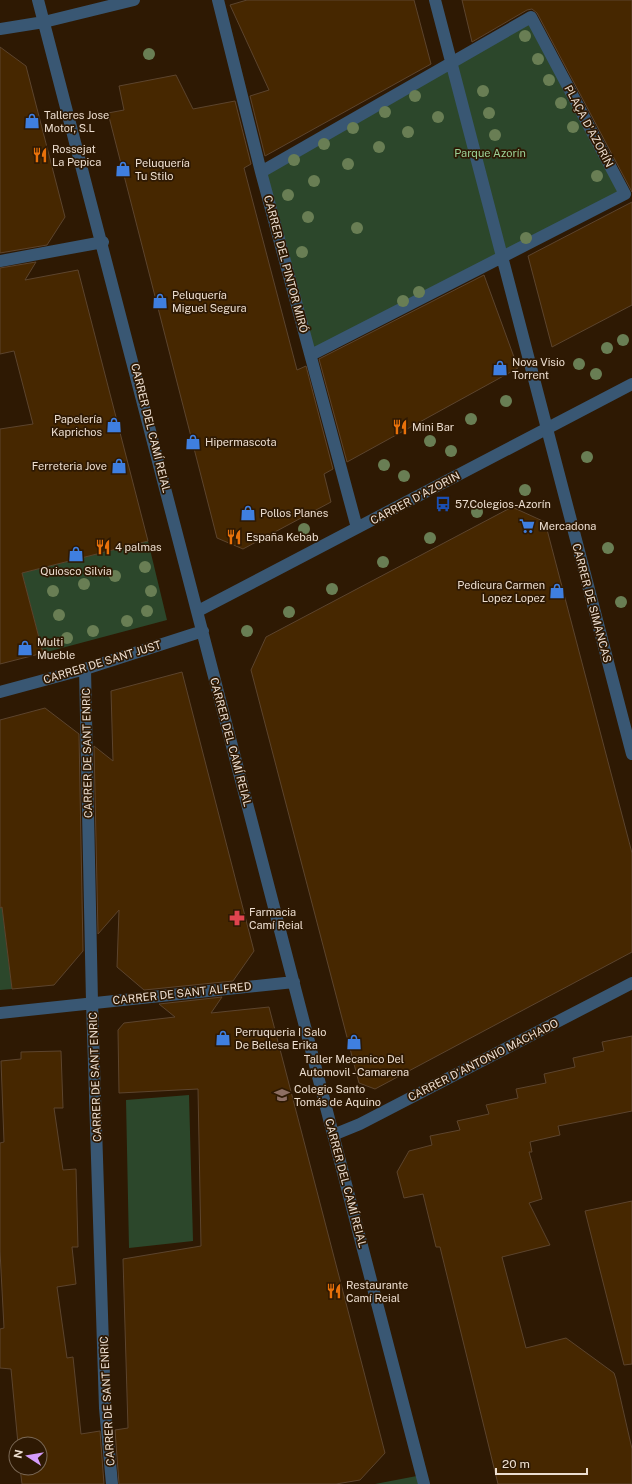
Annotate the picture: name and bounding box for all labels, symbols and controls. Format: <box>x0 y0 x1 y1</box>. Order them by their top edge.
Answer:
street label: PLAÇA D'AZORÍN <box>561 83 617 169</box>
place label: Talleres Jose Motor, S.L <box>44 109 109 134</box>
shop icon: Talleres Jose Motor, S.L <box>23 112 41 130</box>
place label: Rossejat La Pepica <box>52 143 101 168</box>
restaurant icon: Rossejat La Pepica <box>31 146 49 164</box>
park label: Parque Azorín <box>454 147 526 159</box>
place label: Peluquería Tu Stilo <box>135 157 190 182</box>
shop icon: Peluquería Tu Stilo <box>114 160 132 178</box>
street label: CARRER DEL PINTOR MIRÓ <box>262 194 311 334</box>
place label: Peluquería Miguel Segura <box>172 289 247 314</box>
shop icon: Peluquería Miguel Segura <box>151 292 169 310</box>
place label: Nova Visio Torrent <box>512 356 565 381</box>
shop icon: Nova Visio Torrent <box>491 359 509 377</box>
street label: CARRER DEL CAMÍ REIAL <box>129 362 174 494</box>
place label: Papelería Kaprichos <box>51 413 102 438</box>
shop icon: Papelería Kaprichos <box>105 416 123 434</box>
restaurant icon: Mini Bar <box>391 418 409 436</box>
place label: Mini Bar <box>412 421 454 433</box>
shop icon: Hipermascota <box>184 433 202 451</box>
place label: Hipermascota <box>205 436 277 448</box>
shop icon: Ferreteria Jove <box>110 457 128 475</box>
place label: Ferreteria Jove <box>32 460 107 472</box>
street label: CARRER D'AZORIN <box>368 469 462 527</box>
bus stop icon: 57.Colegios-Azorín <box>434 495 452 513</box>
place label: 57.Colegios-Azorín <box>455 498 551 510</box>
shop icon: Pollos Planes <box>239 504 257 522</box>
place label: Pollos Planes <box>260 507 329 519</box>
supermarket icon: Mercadona <box>518 517 536 535</box>
place label: Mercadona <box>539 520 596 532</box>
restaurant icon: España Kebab <box>225 528 243 546</box>
place label: España Kebab <box>246 531 319 543</box>
restaurant icon: 4 palmas <box>94 538 112 556</box>
place label: 4 palmas <box>115 541 162 553</box>
street label: CARRER DE SIMANCAS <box>570 542 614 664</box>
shop icon: Quiosco Silvia <box>67 545 85 563</box>
place label: Quiosco Silvia <box>40 565 112 577</box>
place label: Pedicura Carmen Lopez Lopez <box>457 579 545 604</box>
shop icon: Pedicura Carmen Lopez Lopez <box>548 582 566 600</box>
place label: Multi Mueble <box>37 636 75 661</box>
street label: CARRER DE SANT JUST <box>42 638 163 686</box>
shop icon: Multi Mueble <box>16 639 34 657</box>
street label: CARRER DEL CAMÍ REIAL <box>208 676 255 808</box>
street label: CARRER DE SANT ENRIC <box>80 688 94 818</box>
place label: Farmacia Camí Reial <box>249 906 303 931</box>
pharmacy icon: Farmacia Camí Reial <box>228 909 246 927</box>
street label: CARRER DE SANT ALFRED <box>112 980 252 1006</box>
street label: CARRER DE SANT ENRIC <box>87 1012 103 1142</box>
street label: CARRER D'ANTONIO MACHADO <box>406 1017 560 1103</box>
place label: Perruqueria I Salo De Bellesa Erika <box>235 1026 327 1051</box>
shop icon: Perruqueria I Salo De Bellesa Erika <box>214 1029 232 1047</box>
shop icon: Taller Mecanico Del Automovil - Camarena <box>345 1033 363 1051</box>
place label: Taller Mecanico Del Automovil - Camarena <box>299 1053 409 1078</box>
place label: Colegio Santo Tomás de Aquino <box>294 1083 381 1108</box>
school or university icon: Colegio Santo Tomás de Aquino <box>273 1086 291 1104</box>
street label: CARRER DEL CAMÍ REIAL <box>323 1117 370 1249</box>
place label: Restaurante Camí Reial <box>346 1279 408 1304</box>
restaurant icon: Restaurante Camí Reial <box>325 1282 343 1300</box>
street label: CARRER DE SANT ENRIC <box>98 1336 116 1466</box>
north arrow <box>8 1436 48 1476</box>
text: N <box>11 1448 25 1459</box>
scale bar <box>496 1450 587 1476</box>
text: 20 m <box>502 1457 530 1471</box>

